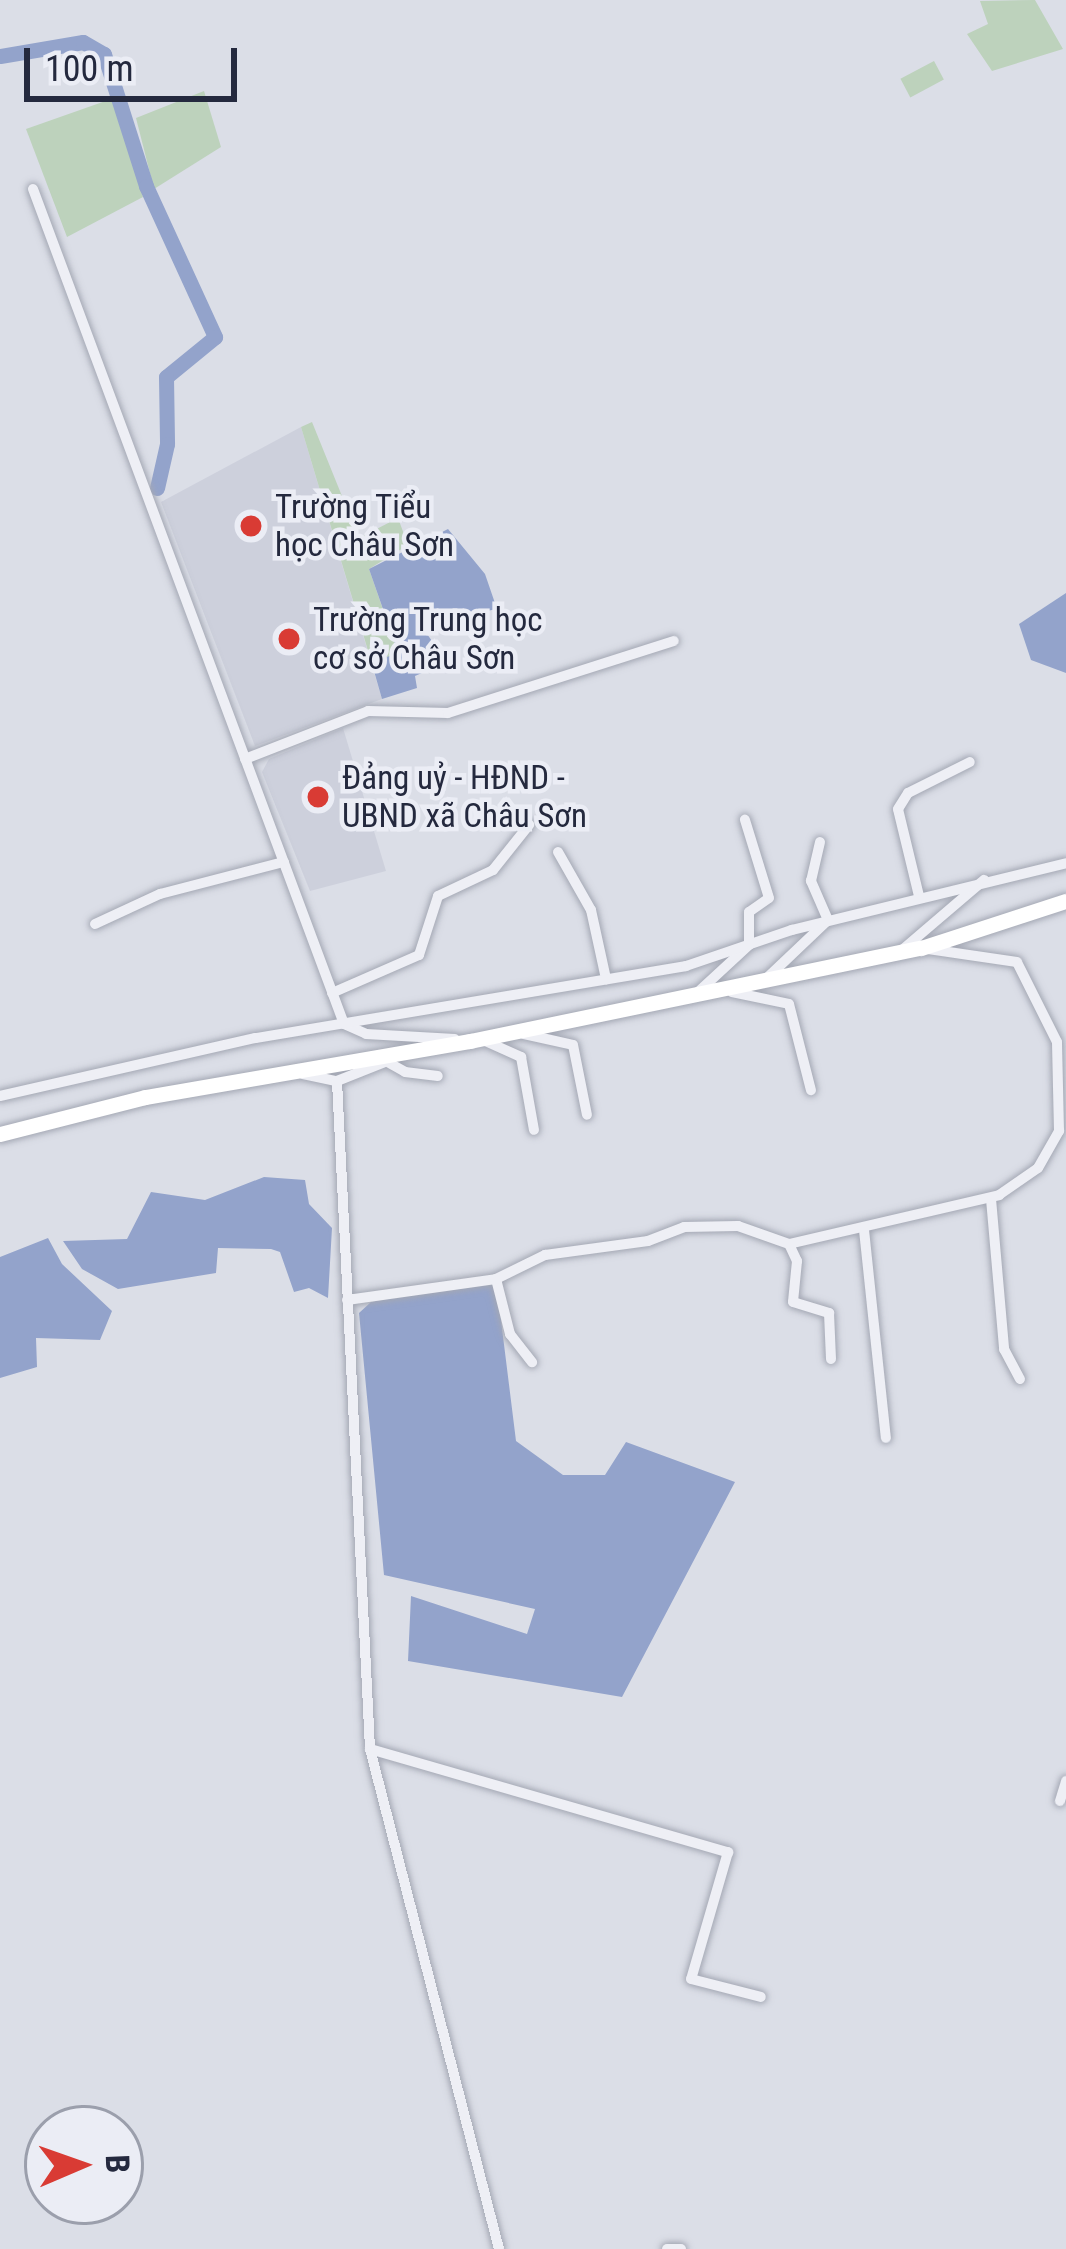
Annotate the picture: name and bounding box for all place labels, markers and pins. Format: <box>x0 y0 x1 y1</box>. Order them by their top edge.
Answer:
place label: Trường Tiểu học Châu Sơn <box>275 487 454 565</box>
marker: Trường Tiểu học Châu Sơn <box>238 513 264 539</box>
place label: Trường Trung học cơ sở Châu Sơn <box>313 600 543 678</box>
marker: Trường Trung học cơ sở Châu Sơn <box>276 626 302 652</box>
place label: Đảng uỷ - HĐND - UBND xã Châu Sơn <box>342 758 587 836</box>
marker: Đảng uỷ - HĐND - UBND xã Châu Sơn <box>305 784 331 810</box>

